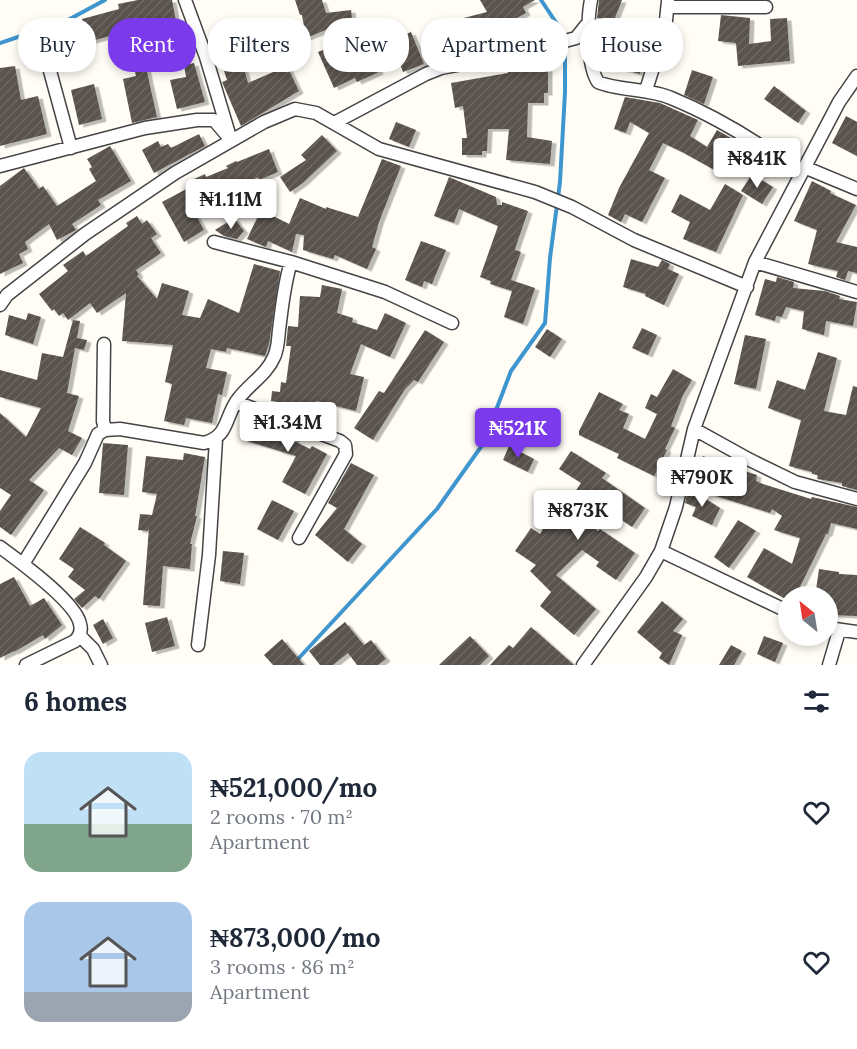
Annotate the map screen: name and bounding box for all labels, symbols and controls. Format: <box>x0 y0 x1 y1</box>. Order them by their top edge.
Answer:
chip: Buy <box>18 18 96 72</box>
chip: Rent <box>108 18 196 72</box>
chip: Filters <box>208 18 311 72</box>
chip: New <box>323 18 409 72</box>
chip: Apartment <box>421 18 568 72</box>
chip: House <box>580 18 683 72</box>
pin: ₦841K <box>715 138 799 189</box>
text: ₦841K <box>727 145 787 170</box>
pin: ₦1.11M <box>182 179 280 230</box>
text: ₦1.11M <box>200 186 262 211</box>
pin: ₦1.34M <box>239 402 337 453</box>
pin: ₦521K <box>476 408 560 459</box>
text: ₦1.34M <box>254 409 322 434</box>
text: ₦521K <box>489 415 547 440</box>
pin: ₦790K <box>660 457 744 508</box>
text: ₦790K <box>671 464 733 489</box>
pin: ₦873K <box>536 490 620 541</box>
text: ₦873K <box>548 497 608 522</box>
north arrow <box>778 586 838 646</box>
map controls <box>778 586 838 646</box>
text: 6 homes <box>24 685 127 718</box>
icon: filters <box>800 685 833 718</box>
text: ₦521,000/mo <box>210 771 377 804</box>
icon: home <box>72 776 144 848</box>
icon: heart <box>800 796 833 829</box>
text: 2 rooms · 70 m² <box>210 804 353 829</box>
text: Apartment <box>210 829 310 854</box>
text: ₦873,000/mo <box>210 921 381 954</box>
icon: home <box>72 926 144 998</box>
icon: heart <box>800 946 833 979</box>
text: 3 rooms · 86 m² <box>210 954 355 979</box>
text: Apartment <box>210 979 310 1004</box>

